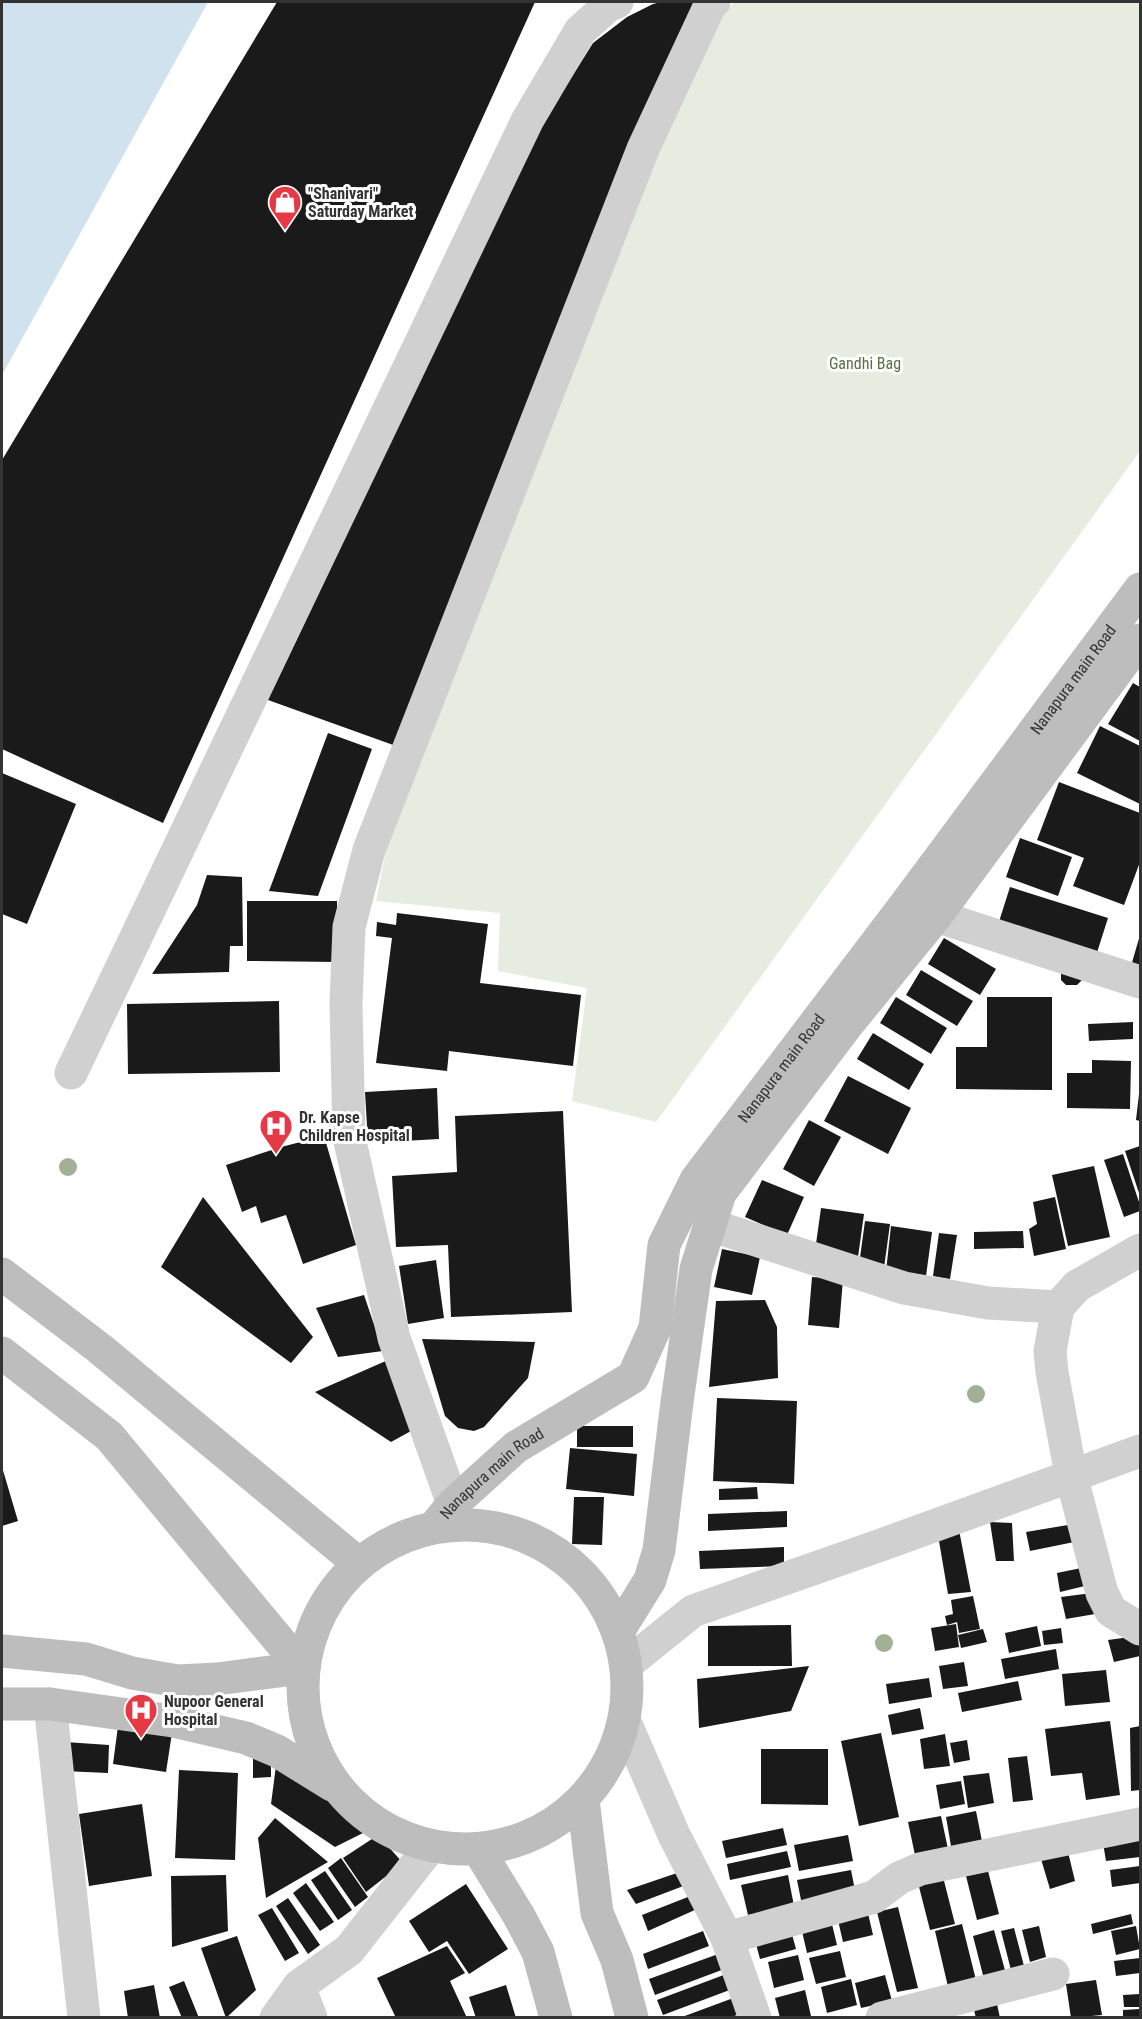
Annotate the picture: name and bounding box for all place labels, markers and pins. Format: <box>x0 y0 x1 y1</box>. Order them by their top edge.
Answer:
shop icon: "Shanivari" Saturday Market <box>267 184 303 231</box>
place label: "Shanivari" Saturday Market <box>308 184 413 221</box>
hospital icon: Dr. Kapse Children Hospital <box>258 1108 294 1155</box>
place label: Dr. Kapse Children Hospital <box>299 1108 410 1145</box>
hospital icon: Nupoor General Hospital <box>123 1692 159 1739</box>
place label: Nupoor General Hospital <box>164 1692 264 1729</box>

